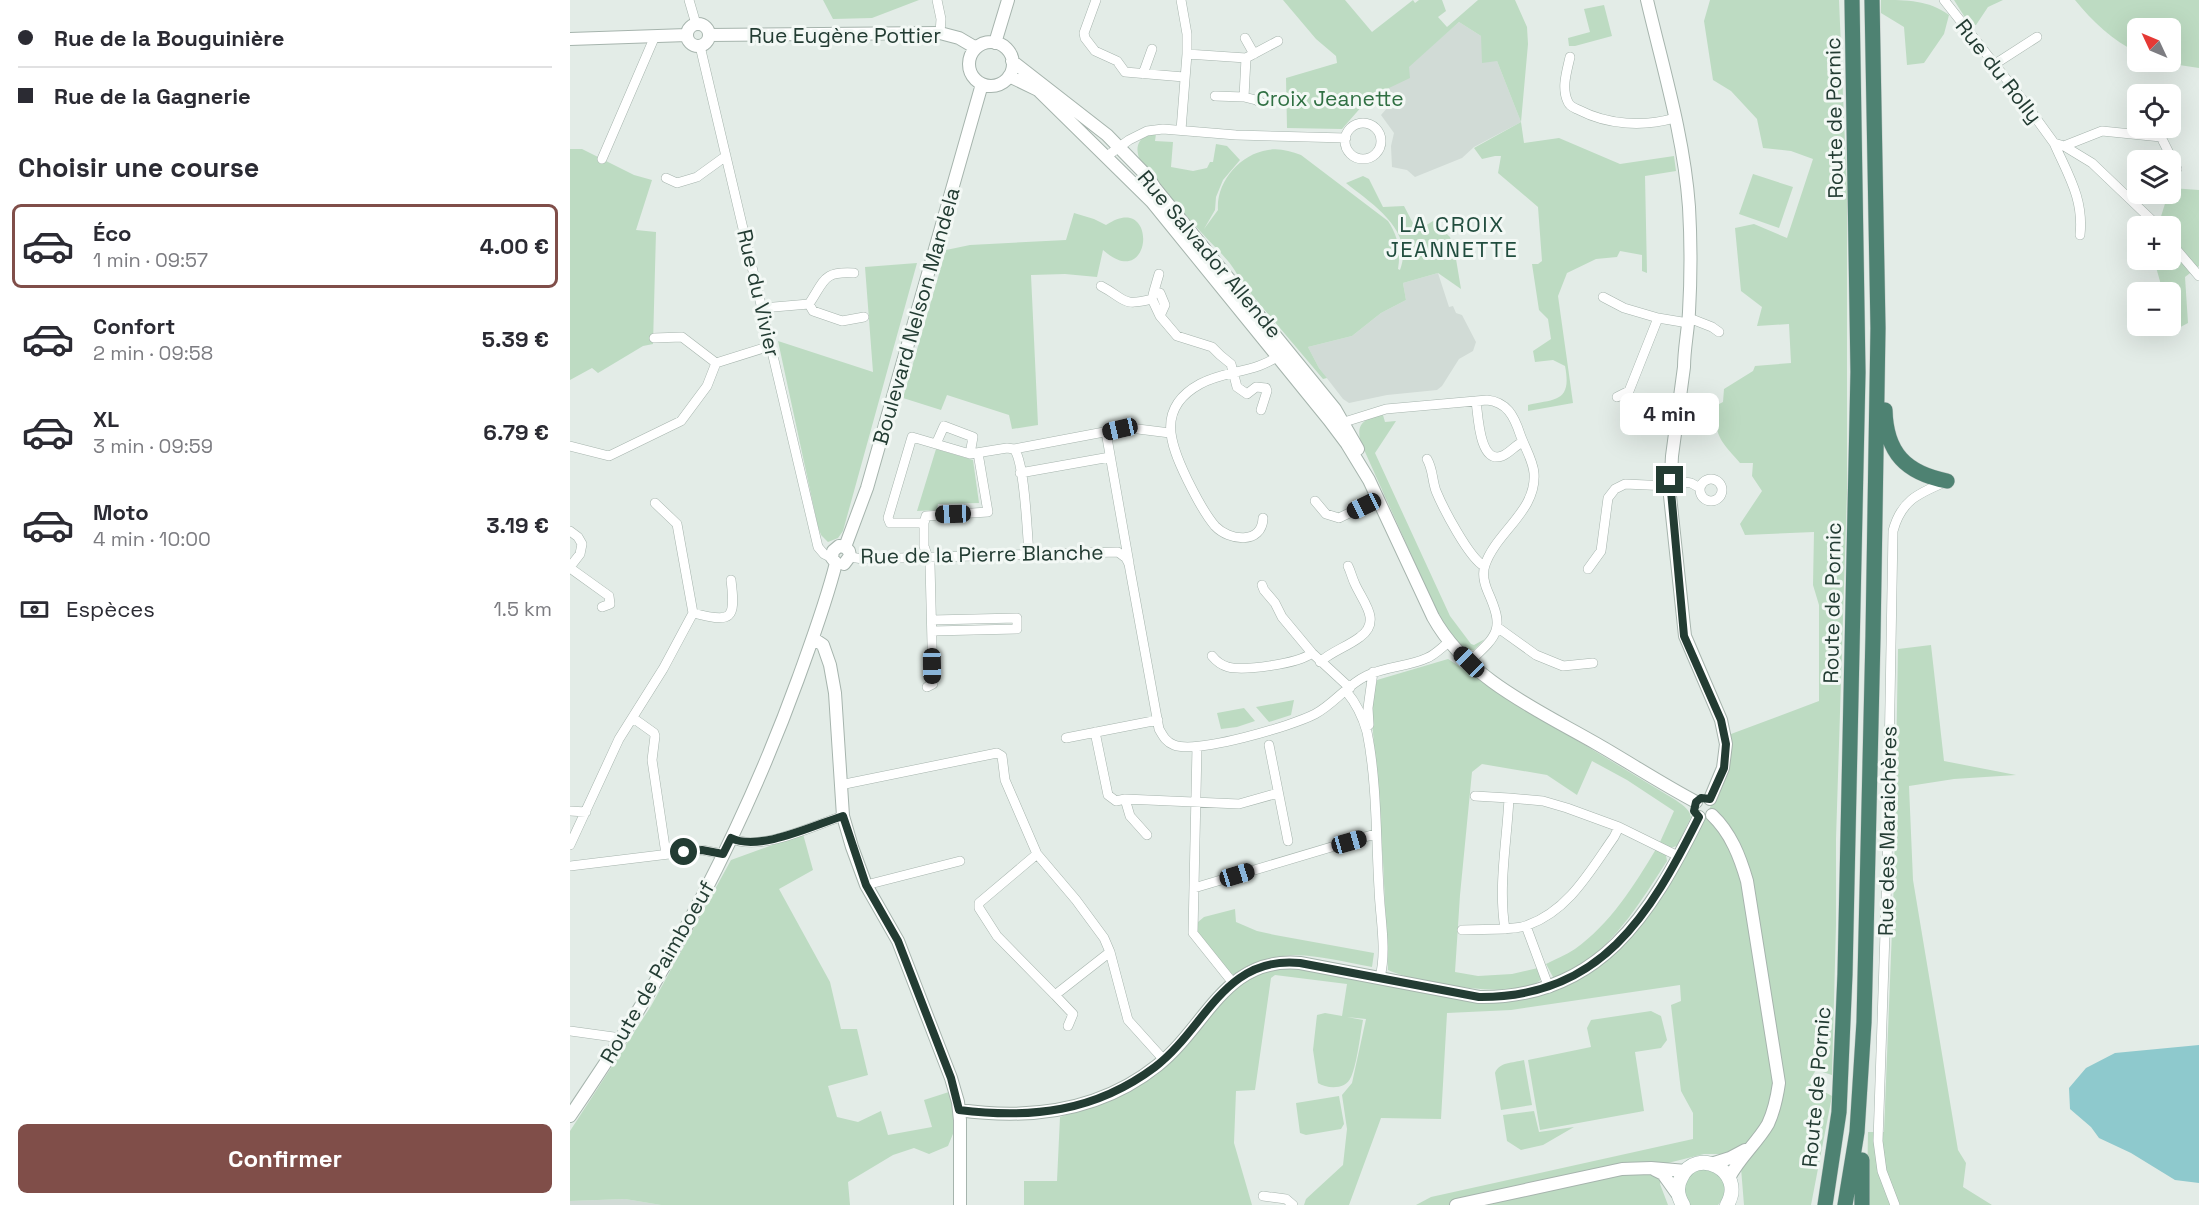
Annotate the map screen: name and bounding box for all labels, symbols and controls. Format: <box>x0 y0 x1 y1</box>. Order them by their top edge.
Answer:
street label: Rue du Rolly <box>1950 13 2048 129</box>
north arrow <box>2127 18 2181 72</box>
map controls <box>2127 18 2181 336</box>
street label: Rue Eugène Pottier <box>749 22 941 49</box>
text: Rue de la Bouguinière <box>54 24 284 52</box>
street label: Route de Pornic <box>1819 37 1849 199</box>
text: Rue de la Gagnerie <box>54 82 251 110</box>
button: locate <box>2127 84 2181 138</box>
park label: Croix Jeanette <box>1256 85 1404 112</box>
text: Choisir une course <box>18 150 259 185</box>
button: layers <box>2127 150 2181 204</box>
street label: Rue Salvador Allende <box>1132 164 1288 344</box>
street label: Boulevard Nelson Mandela <box>866 184 966 448</box>
district label: LA CROIX JEANNETTE <box>1386 210 1518 263</box>
button: + <box>2127 216 2181 270</box>
icon: car <box>21 219 75 273</box>
text: Éco <box>93 219 132 247</box>
street label: Rue du Vivier <box>731 226 787 360</box>
text: 4.00 € <box>480 232 549 260</box>
text: 1 min · 09:57 <box>93 247 208 273</box>
button: − <box>2127 282 2181 336</box>
icon: car <box>21 312 75 366</box>
text: Confort <box>93 312 175 340</box>
text: 5.39 € <box>482 325 549 353</box>
text: 2 min · 09:58 <box>93 340 213 366</box>
callout: 4 min <box>1620 393 1720 435</box>
text: 4 min <box>1643 401 1696 427</box>
icon: car <box>21 405 75 459</box>
text: XL <box>93 405 119 433</box>
car <box>1100 416 1140 442</box>
text: 6.79 € <box>483 418 549 446</box>
text: 3 min · 09:59 <box>93 433 213 459</box>
route end <box>1656 466 1683 493</box>
car <box>1344 490 1384 522</box>
icon: car <box>21 498 75 552</box>
text: Moto <box>93 498 149 526</box>
car <box>935 504 971 524</box>
text: 3.19 € <box>486 511 549 539</box>
street label: Route de Pornic <box>1817 522 1847 684</box>
text: 4 min · 10:00 <box>93 526 211 552</box>
street label: Rue de la Pierre Blanche <box>860 538 1104 570</box>
icon: cash <box>18 593 51 626</box>
text: Espèces <box>66 595 155 623</box>
text: 1.5 km <box>494 596 552 622</box>
car <box>1450 643 1488 681</box>
car <box>923 648 941 684</box>
street label: Rue des Maraichères <box>1872 726 1902 936</box>
car <box>1329 828 1369 856</box>
route start <box>670 838 697 865</box>
car <box>1217 861 1257 889</box>
street label: Route de Paimboeuf <box>594 876 720 1068</box>
street label: Route de Pornic <box>1796 1005 1836 1169</box>
button: Confirmer <box>18 1124 552 1193</box>

